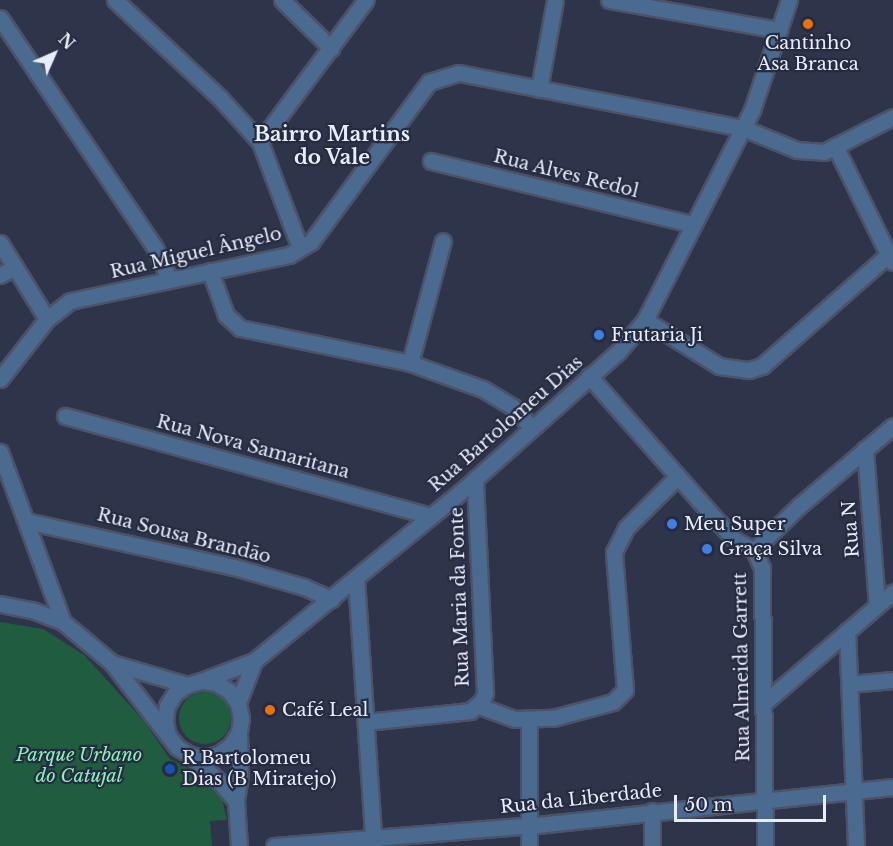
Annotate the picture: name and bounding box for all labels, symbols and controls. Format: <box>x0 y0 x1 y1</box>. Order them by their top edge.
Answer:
marker: Cantinho Asa Branca <box>801 17 815 31</box>
north arrow <box>24 24 84 84</box>
text: N <box>54 29 79 54</box>
place label: Cantinho Asa Branca <box>757 33 859 76</box>
district label: Bairro Martins do Vale <box>254 123 410 170</box>
street label: Rua Alves Redol <box>491 145 641 203</box>
street label: Rua Miguel Ângelo <box>108 223 284 283</box>
place label: Frutaria Ji <box>611 324 703 346</box>
marker: Frutaria Ji <box>592 328 606 342</box>
street label: Rua Bartolomeu Dias <box>425 351 587 497</box>
street label: Rua Nova Samaritana <box>154 411 352 483</box>
street label: Rua N <box>838 500 864 558</box>
street label: Rua Sousa Brandão <box>95 504 273 568</box>
street label: Rua Maria da Fonte <box>446 506 474 688</box>
place label: Meu Super <box>684 513 786 535</box>
marker: Meu Super <box>665 517 679 531</box>
place label: Graça Silva <box>719 538 822 560</box>
marker: Graça Silva <box>700 542 714 556</box>
street label: Rua Almeida Garrett <box>730 571 754 763</box>
place label: Café Leal <box>282 699 368 721</box>
marker: Café Leal <box>263 703 277 717</box>
park label: Parque Urbano do Catujal <box>16 745 142 788</box>
place label: R Bartolomeu Dias (B Miratejo) <box>182 748 336 790</box>
marker: R Bartolomeu Dias (B Miratejo) <box>163 762 177 776</box>
street label: Rua da Liberdade <box>499 780 663 818</box>
scale bar <box>677 783 828 821</box>
text: 50 m <box>685 794 733 816</box>

